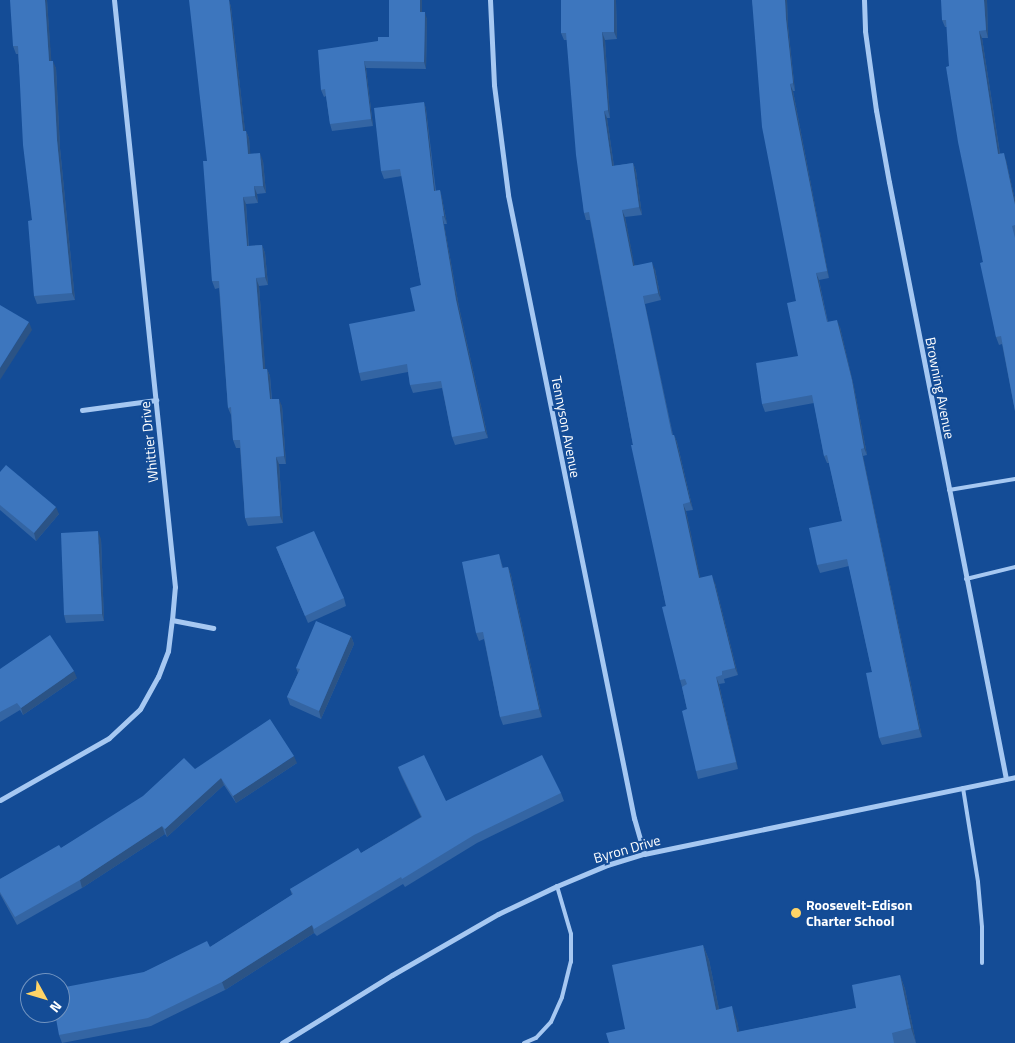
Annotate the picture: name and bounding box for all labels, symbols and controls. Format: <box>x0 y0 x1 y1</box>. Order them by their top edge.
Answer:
street label: Browning Avenue <box>922 336 958 440</box>
street label: Tennyson Avenue <box>548 375 584 479</box>
street label: Whittier Drive <box>136 401 162 483</box>
street label: Byron Drive <box>592 831 662 867</box>
place label: Roosevelt-Edison Charter School <box>806 897 913 930</box>
marker: Roosevelt-Edison Charter School <box>790 907 802 919</box>
north arrow <box>20 973 70 1023</box>
text: N <box>45 997 67 1017</box>

